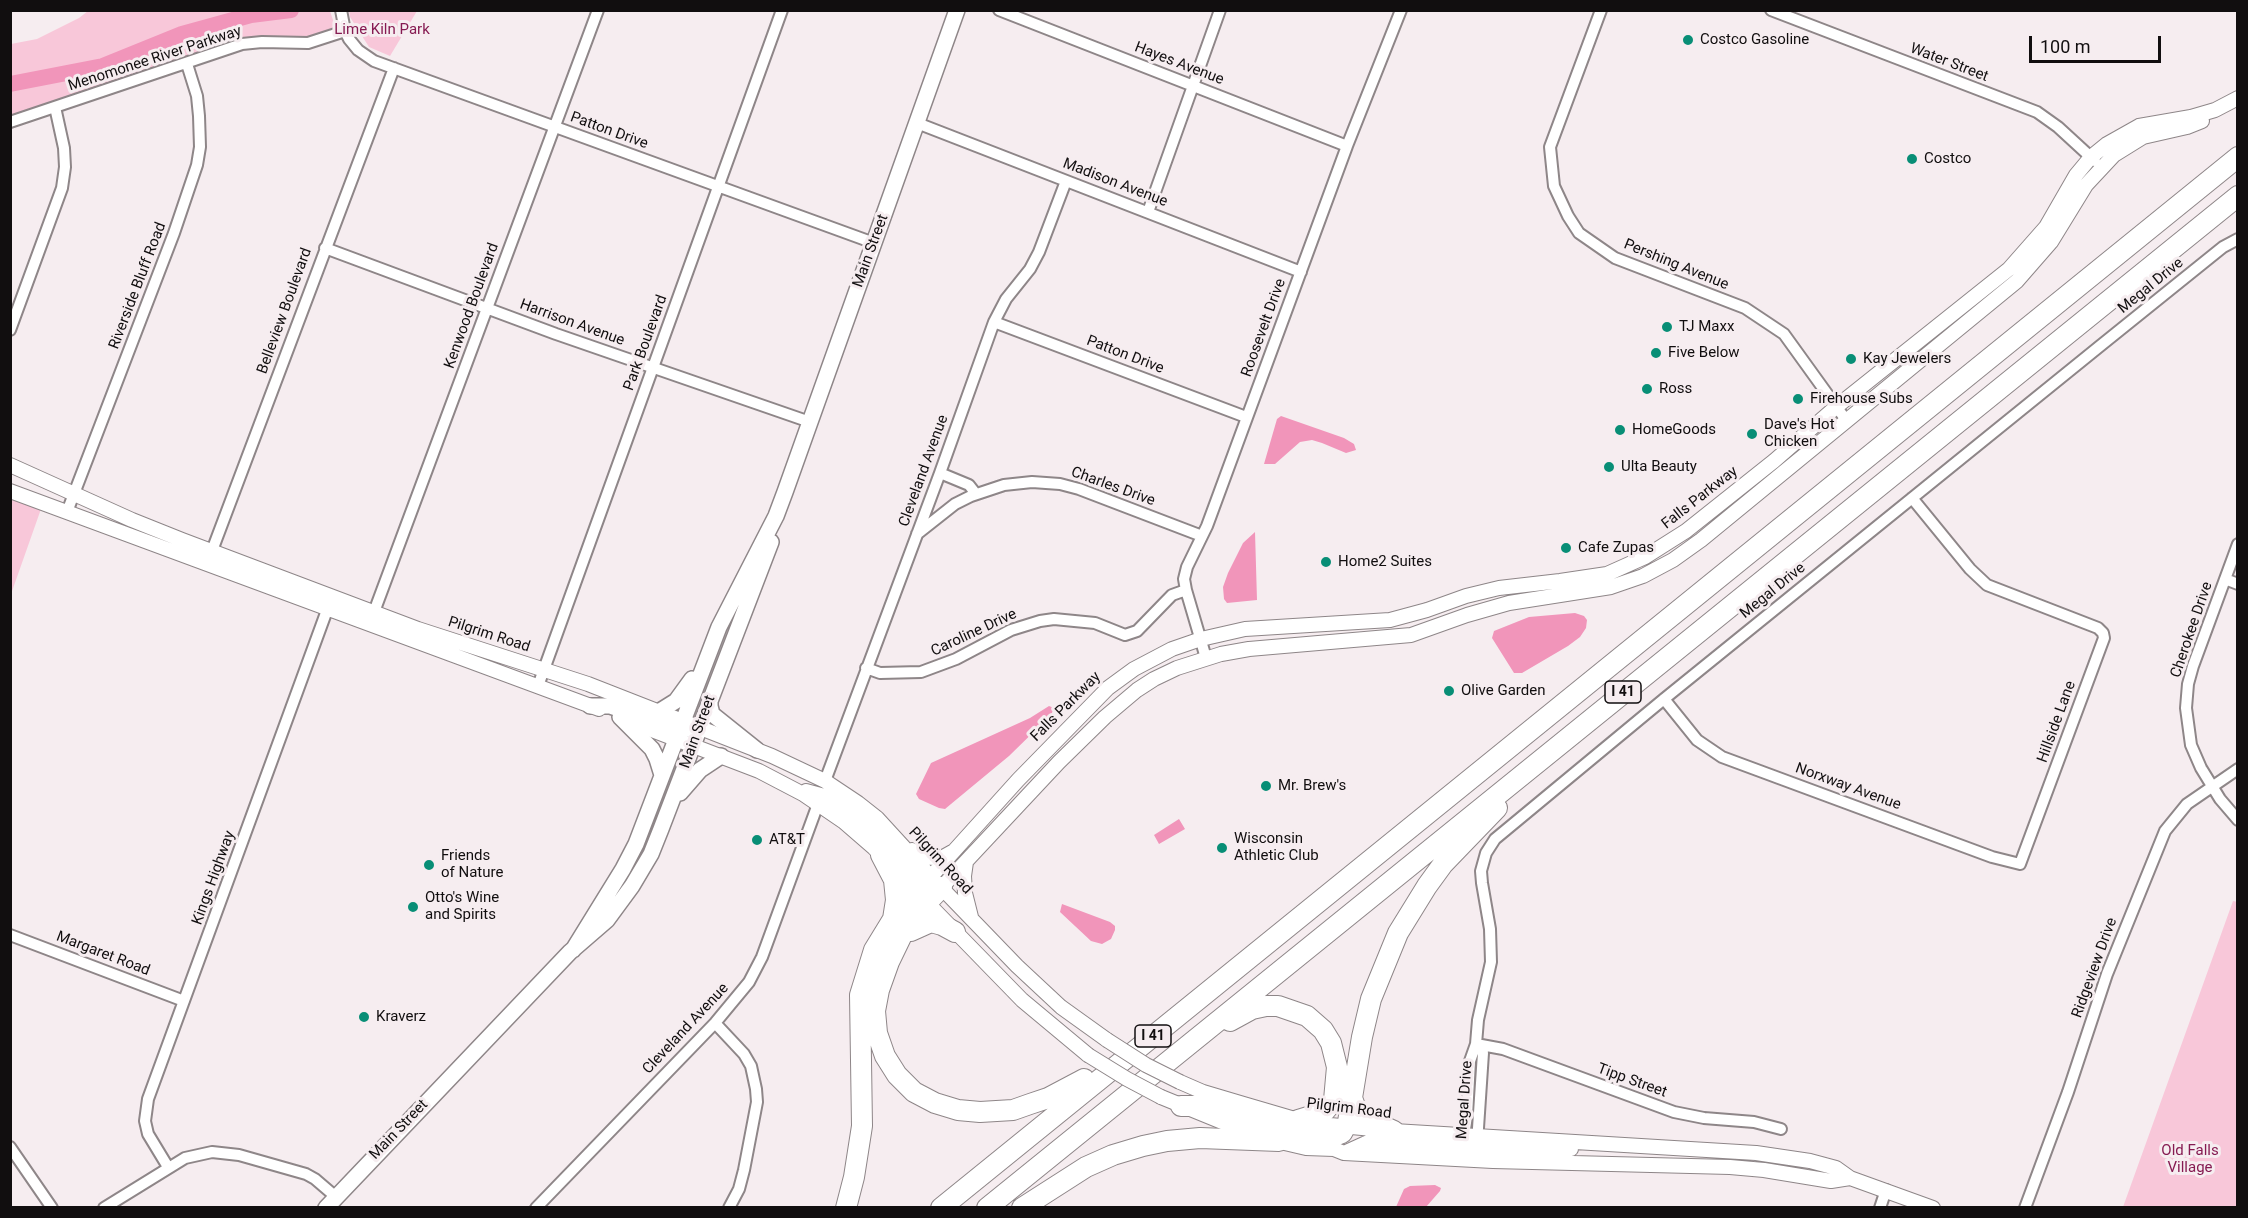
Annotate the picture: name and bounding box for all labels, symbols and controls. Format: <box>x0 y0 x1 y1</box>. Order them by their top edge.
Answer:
park label: Lime Kiln Park <box>334 21 430 39</box>
street label: Menomonee River Parkway <box>66 22 244 96</box>
scale bar <box>2032 24 2164 62</box>
place label: Costco Gasoline <box>1700 31 1809 49</box>
marker: Costco Gasoline <box>1681 33 1695 47</box>
text: 100 m <box>2040 36 2091 57</box>
street label: Hayes Avenue <box>1132 39 1226 89</box>
street label: Water Street <box>1907 40 1991 86</box>
street label: Patton Drive <box>568 109 650 153</box>
place label: Costco <box>1924 150 1971 168</box>
marker: Costco <box>1905 152 1919 166</box>
street label: Madison Avenue <box>1060 155 1170 211</box>
street label: Main Street <box>849 212 893 290</box>
street label: Riverside Bluff Road <box>106 220 170 352</box>
street label: Pershing Avenue <box>1621 236 1731 294</box>
street label: Kenwood Boulevard <box>441 241 503 371</box>
street label: Belleview Boulevard <box>254 246 316 376</box>
street label: Megal Drive <box>2115 254 2187 318</box>
street label: Roosevelt Drive <box>1238 277 1290 379</box>
street label: Park Boulevard <box>620 293 672 393</box>
street label: Harrison Avenue <box>517 296 627 350</box>
place label: TJ Maxx <box>1679 318 1734 336</box>
marker: TJ Maxx <box>1660 320 1674 334</box>
street label: Patton Drive <box>1084 332 1166 378</box>
place label: Five Below <box>1668 344 1740 362</box>
marker: Five Below <box>1649 346 1663 360</box>
place label: Kay Jewelers <box>1863 350 1951 368</box>
marker: Kay Jewelers <box>1844 352 1858 366</box>
place label: Ross <box>1659 380 1692 398</box>
marker: Ross <box>1640 382 1654 396</box>
place label: Firehouse Subs <box>1810 390 1913 408</box>
marker: Firehouse Subs <box>1791 392 1805 406</box>
street label: Cleveland Avenue <box>895 413 953 529</box>
place label: Dave's Hot Chicken <box>1764 416 1835 451</box>
place label: HomeGoods <box>1632 421 1716 439</box>
marker: HomeGoods <box>1613 423 1627 437</box>
marker: Dave's Hot Chicken <box>1745 427 1759 441</box>
place label: Ulta Beauty <box>1621 458 1697 476</box>
marker: Ulta Beauty <box>1602 460 1616 474</box>
street label: Charles Drive <box>1069 463 1157 511</box>
street label: Falls Parkway <box>1658 463 1742 533</box>
place label: Cafe Zupas <box>1578 539 1654 557</box>
marker: Cafe Zupas <box>1559 541 1573 555</box>
place label: Home2 Suites <box>1338 553 1432 571</box>
marker: Home2 Suites <box>1319 555 1333 569</box>
street label: Megal Drive <box>1737 559 1809 623</box>
street label: Cherokee Drive <box>2167 580 2217 680</box>
street label: Caroline Drive <box>928 605 1020 661</box>
street label: Pilgrim Road <box>446 613 532 657</box>
street label: Falls Parkway <box>1027 668 1105 746</box>
street label: Hillside Lane <box>2034 679 2080 765</box>
road number: I 41 <box>1605 681 1641 703</box>
place label: Olive Garden <box>1461 682 1545 700</box>
marker: Olive Garden <box>1442 684 1456 698</box>
street label: Main Street <box>676 693 720 771</box>
street label: Norxway Avenue <box>1793 760 1903 814</box>
place label: Mr. Brew's <box>1278 777 1346 795</box>
marker: Mr. Brew's <box>1259 779 1273 793</box>
street label: Pilgrim Road <box>904 824 976 898</box>
street label: Kings Highway <box>189 829 239 927</box>
place label: Wisconsin Athletic Club <box>1234 830 1319 865</box>
place label: AT&T <box>769 831 805 849</box>
marker: AT&T <box>750 833 764 847</box>
marker: Wisconsin Athletic Club <box>1215 841 1229 855</box>
place label: Friends of Nature <box>441 847 503 882</box>
marker: Friends of Nature <box>422 858 436 872</box>
place label: Otto's Wine and Spirits <box>425 889 499 924</box>
marker: Otto's Wine and Spirits <box>406 900 420 914</box>
street label: Ridgeview Drive <box>2069 915 2121 1021</box>
street label: Margaret Road <box>54 928 152 980</box>
street label: Cleveland Avenue <box>639 980 733 1078</box>
place label: Kraverz <box>376 1008 426 1026</box>
marker: Kraverz <box>357 1010 371 1024</box>
road number: I 41 <box>1135 1025 1171 1047</box>
street label: Megal Drive <box>1453 1060 1477 1140</box>
street label: Tipp Street <box>1595 1060 1669 1102</box>
street label: Pilgrim Road <box>1306 1095 1392 1123</box>
street label: Main Street <box>366 1096 432 1164</box>
park label: Old Falls Village <box>2161 1142 2219 1177</box>

